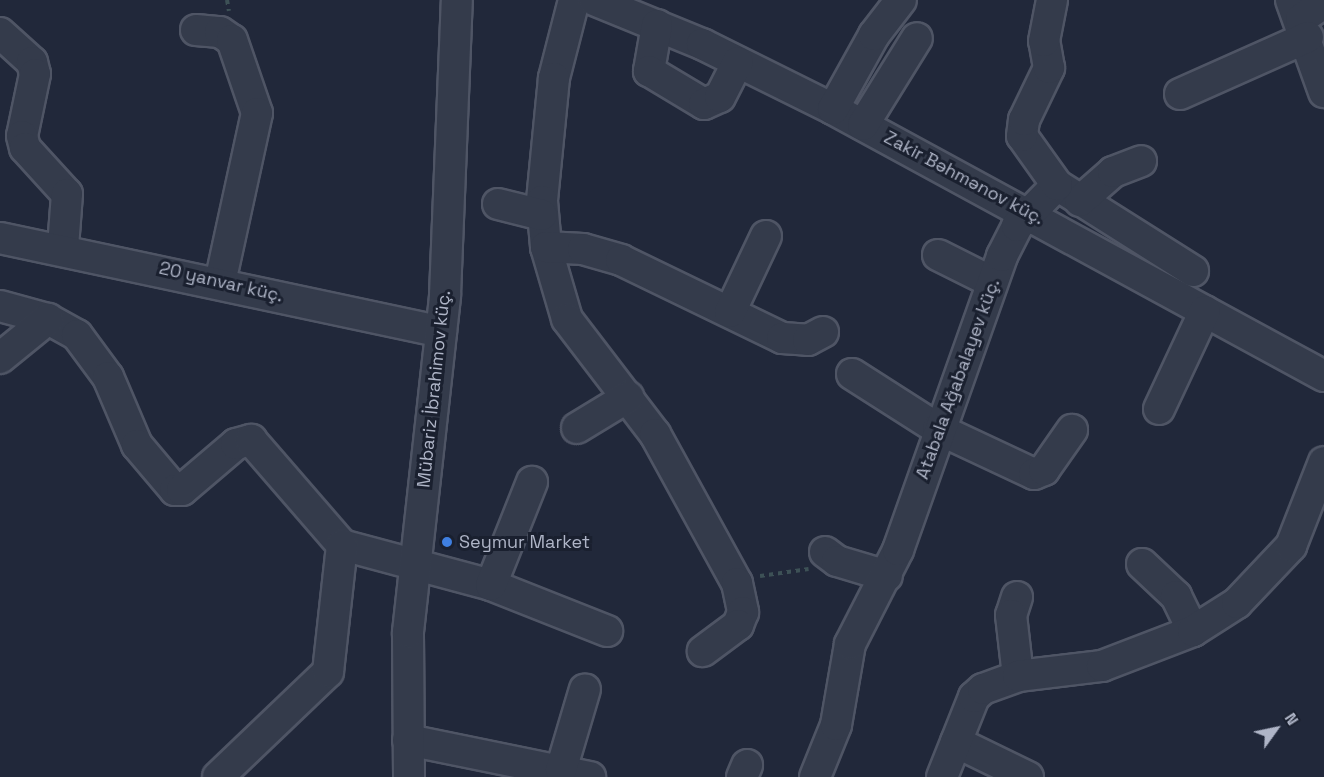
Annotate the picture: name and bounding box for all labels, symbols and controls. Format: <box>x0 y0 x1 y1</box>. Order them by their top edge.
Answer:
street label: Zakir Bəhmənov küç. <box>880 127 1048 229</box>
street label: 20 yanvar küç. <box>157 257 285 307</box>
street label: Atabala Ağabalayev küç. <box>912 276 1004 482</box>
street label: Mübariz İbrahimov küç. <box>413 289 455 489</box>
place label: Seymur Market <box>459 531 590 553</box>
marker: Seymur Market <box>440 535 454 549</box>
north arrow <box>1246 699 1306 759</box>
text: N <box>1280 709 1303 729</box>

